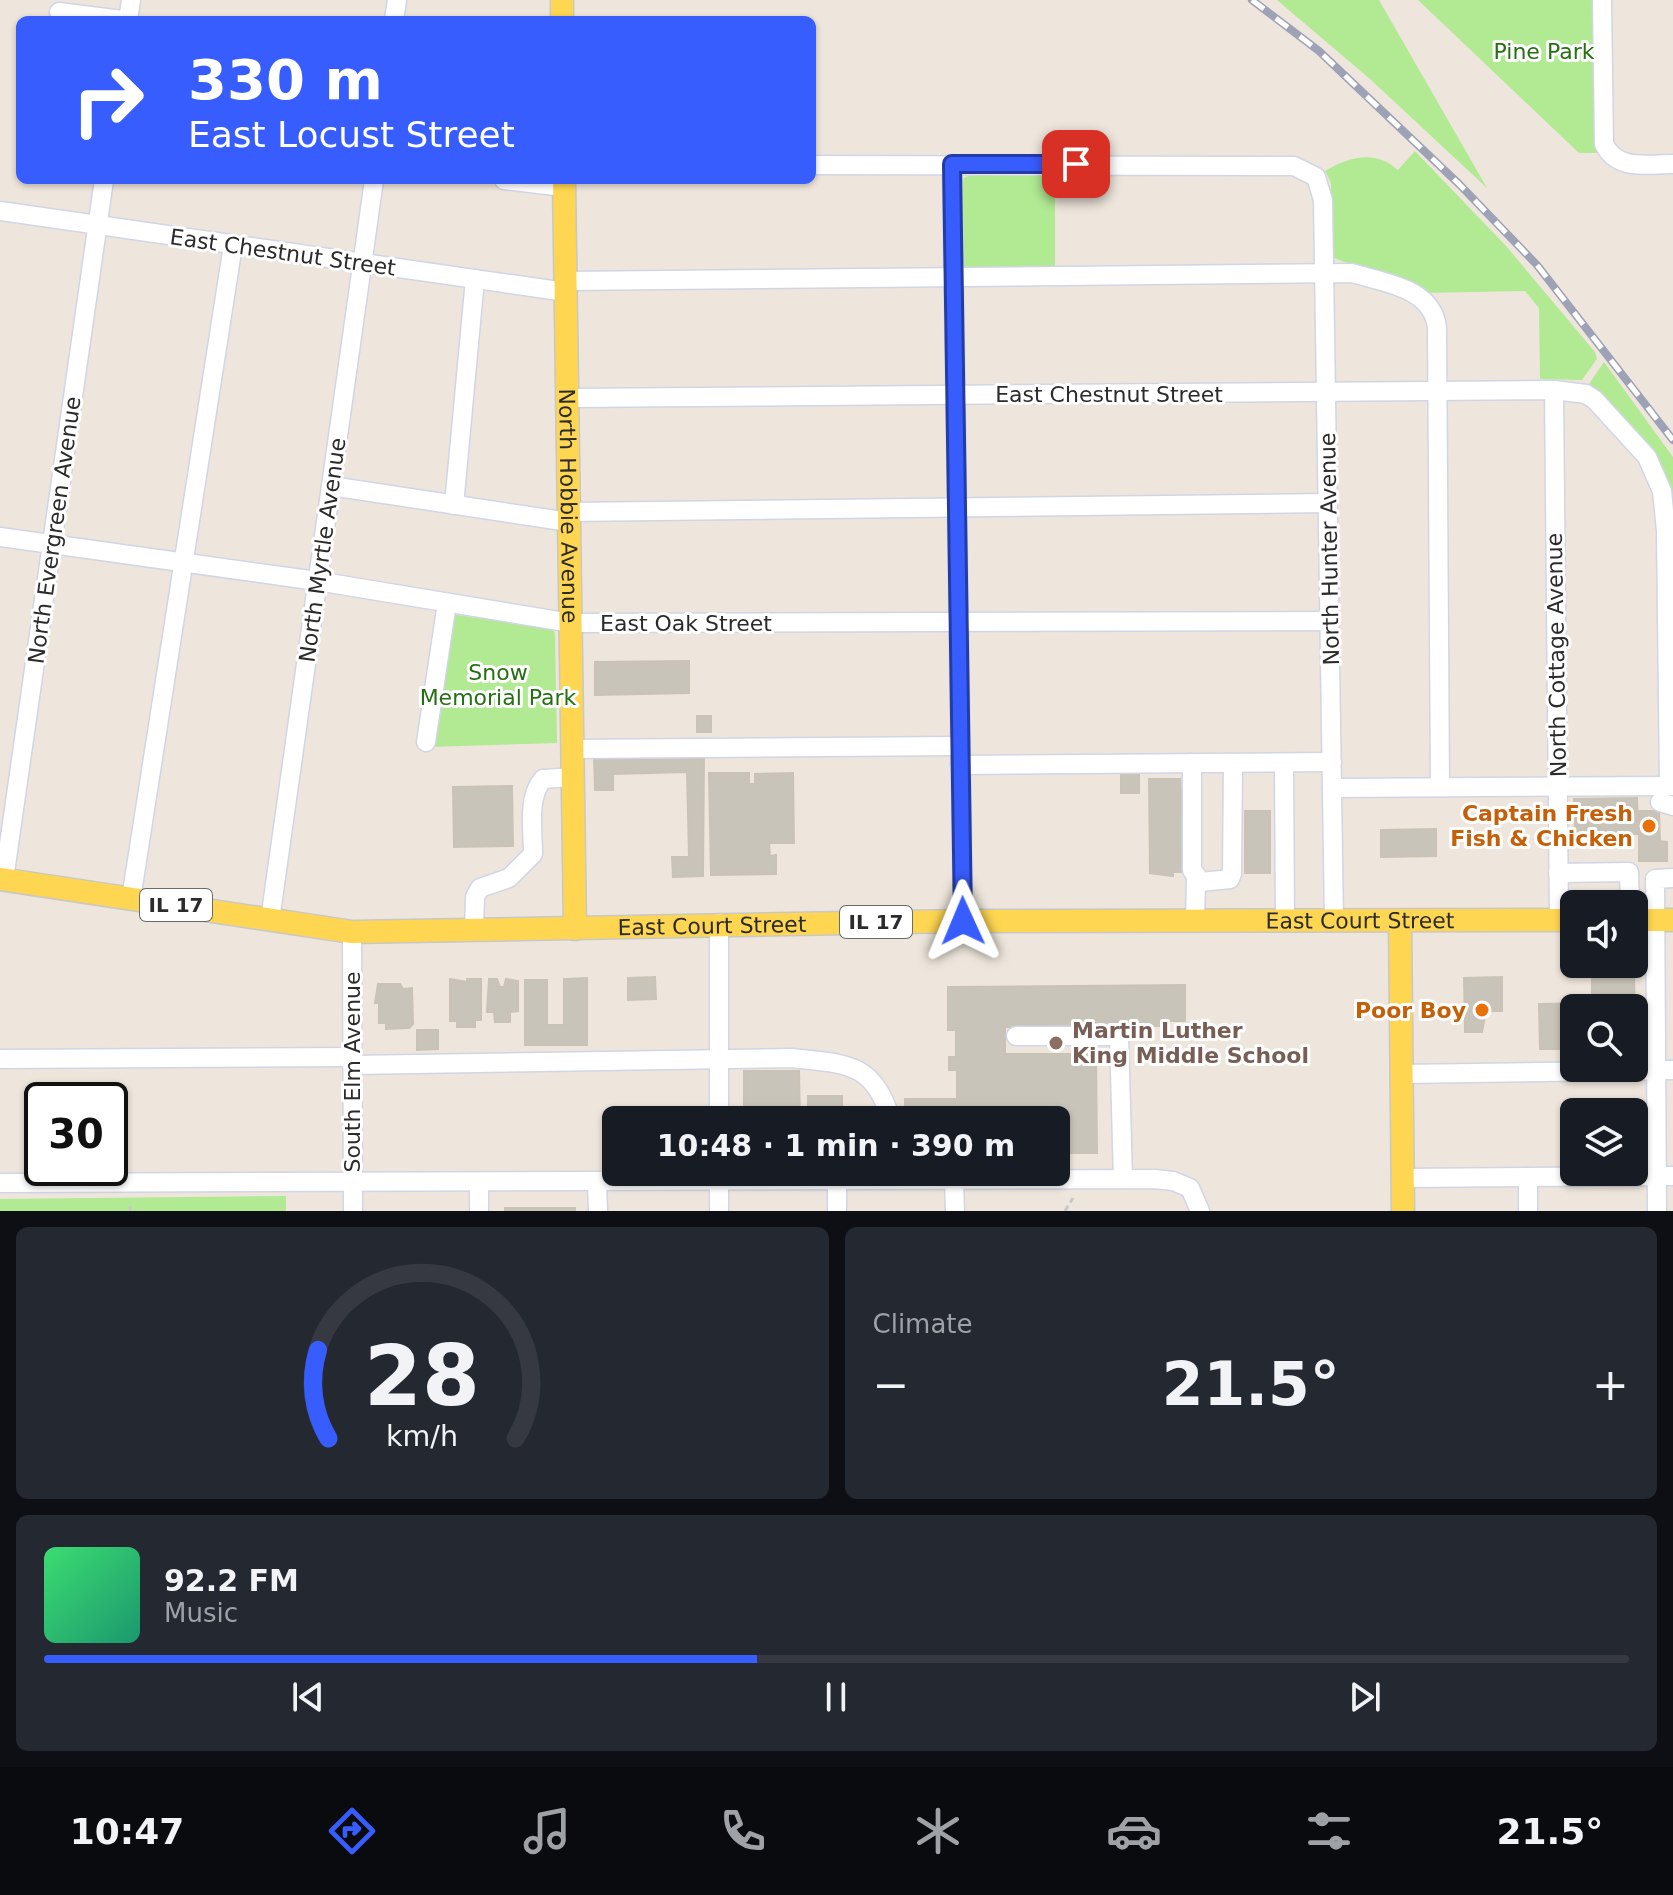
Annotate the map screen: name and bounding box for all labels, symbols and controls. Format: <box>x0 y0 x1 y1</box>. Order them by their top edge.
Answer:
park label: Pine Park <box>1494 39 1595 64</box>
text: 330 m <box>188 47 383 112</box>
icon: right <box>56 48 160 152</box>
text: East Locust Street <box>188 114 515 155</box>
pin <box>1042 130 1110 198</box>
icon: arrive <box>1054 142 1098 186</box>
street label: East Chestnut Street <box>168 224 398 281</box>
street label: East Chestnut Street <box>995 382 1223 407</box>
street label: North Hobbie Avenue <box>554 388 583 624</box>
street label: North Evergreen Avenue <box>23 395 86 665</box>
street label: North Hunter Avenue <box>1315 432 1344 666</box>
street label: North Myrtle Avenue <box>294 436 351 664</box>
street label: North Cottage Avenue <box>1542 533 1571 777</box>
street label: East Oak Street <box>600 611 772 636</box>
park label: Snow Memorial Park <box>420 660 577 710</box>
place label: Captain Fresh Fish & Chicken <box>1450 801 1633 851</box>
marker: Captain Fresh Fish & Chicken <box>1640 817 1658 835</box>
position arrow <box>921 879 1005 963</box>
road number: IL 17 <box>140 889 212 921</box>
map controls <box>1560 890 1648 1186</box>
button: sound <box>1560 890 1648 978</box>
road number: IL 17 <box>840 906 912 938</box>
street label: East Court Street <box>1265 908 1455 934</box>
street label: East Court Street <box>617 912 807 940</box>
street label: South Elm Avenue <box>340 971 365 1173</box>
button: search <box>1560 994 1648 1082</box>
place label: Poor Boy <box>1355 998 1466 1023</box>
marker: Poor Boy <box>1473 1001 1491 1019</box>
place label: Martin Luther King Middle School <box>1072 1018 1309 1068</box>
marker: Martin Luther King Middle School <box>1047 1034 1065 1052</box>
speed limit sign: 30 <box>24 1082 128 1186</box>
button: layers <box>1560 1098 1648 1186</box>
text: 10:48 · 1 min · 390 m <box>657 1128 1015 1163</box>
text: Climate <box>873 1309 973 1339</box>
text: 28 <box>364 1328 480 1425</box>
text: 21.5° <box>1162 1349 1340 1419</box>
text: − <box>873 1359 909 1410</box>
text: + <box>1592 1359 1629 1410</box>
text: km/h <box>386 1419 458 1453</box>
text: 92.2 FM <box>164 1563 299 1598</box>
text: Music <box>164 1598 238 1628</box>
icon: previous <box>286 1675 330 1719</box>
icon: pause <box>814 1675 858 1719</box>
icon: next <box>1343 1675 1387 1719</box>
icon: directions <box>324 1803 380 1859</box>
icon: music <box>519 1803 575 1859</box>
icon: phone <box>715 1803 771 1859</box>
icon: climate <box>910 1803 966 1859</box>
icon: car <box>1106 1803 1162 1859</box>
icon: filters <box>1301 1803 1357 1859</box>
text: 10:47 <box>70 1811 184 1852</box>
text: 21.5° <box>1496 1811 1603 1852</box>

